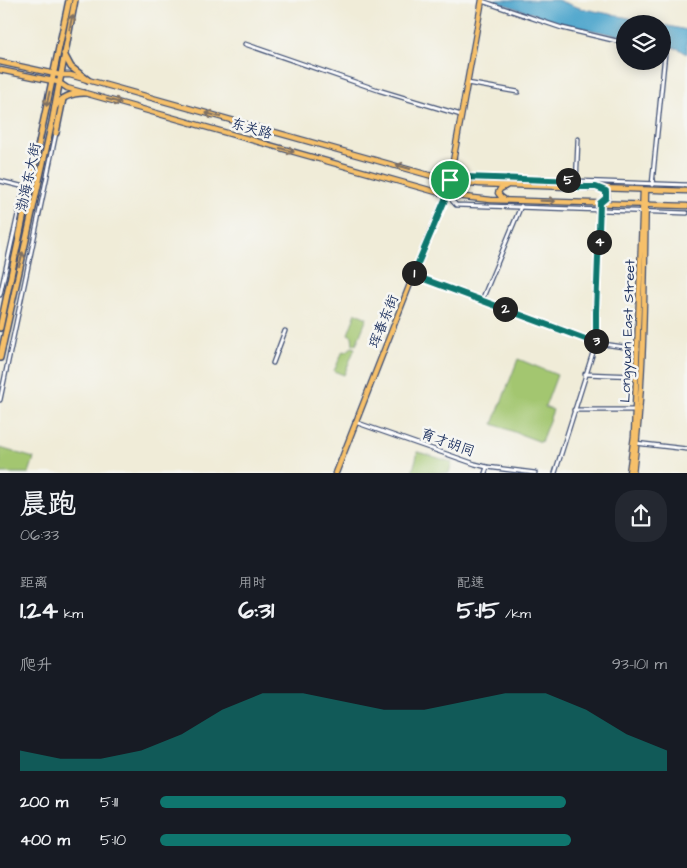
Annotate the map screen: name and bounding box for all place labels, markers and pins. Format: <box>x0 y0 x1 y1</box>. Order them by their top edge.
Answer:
pin <box>429 159 471 201</box>
pin: 5 <box>556 168 580 192</box>
pin: 4 <box>586 230 612 254</box>
pin: 1 <box>402 260 426 286</box>
pin: 2 <box>492 296 518 322</box>
pin: 3 <box>584 328 608 354</box>

